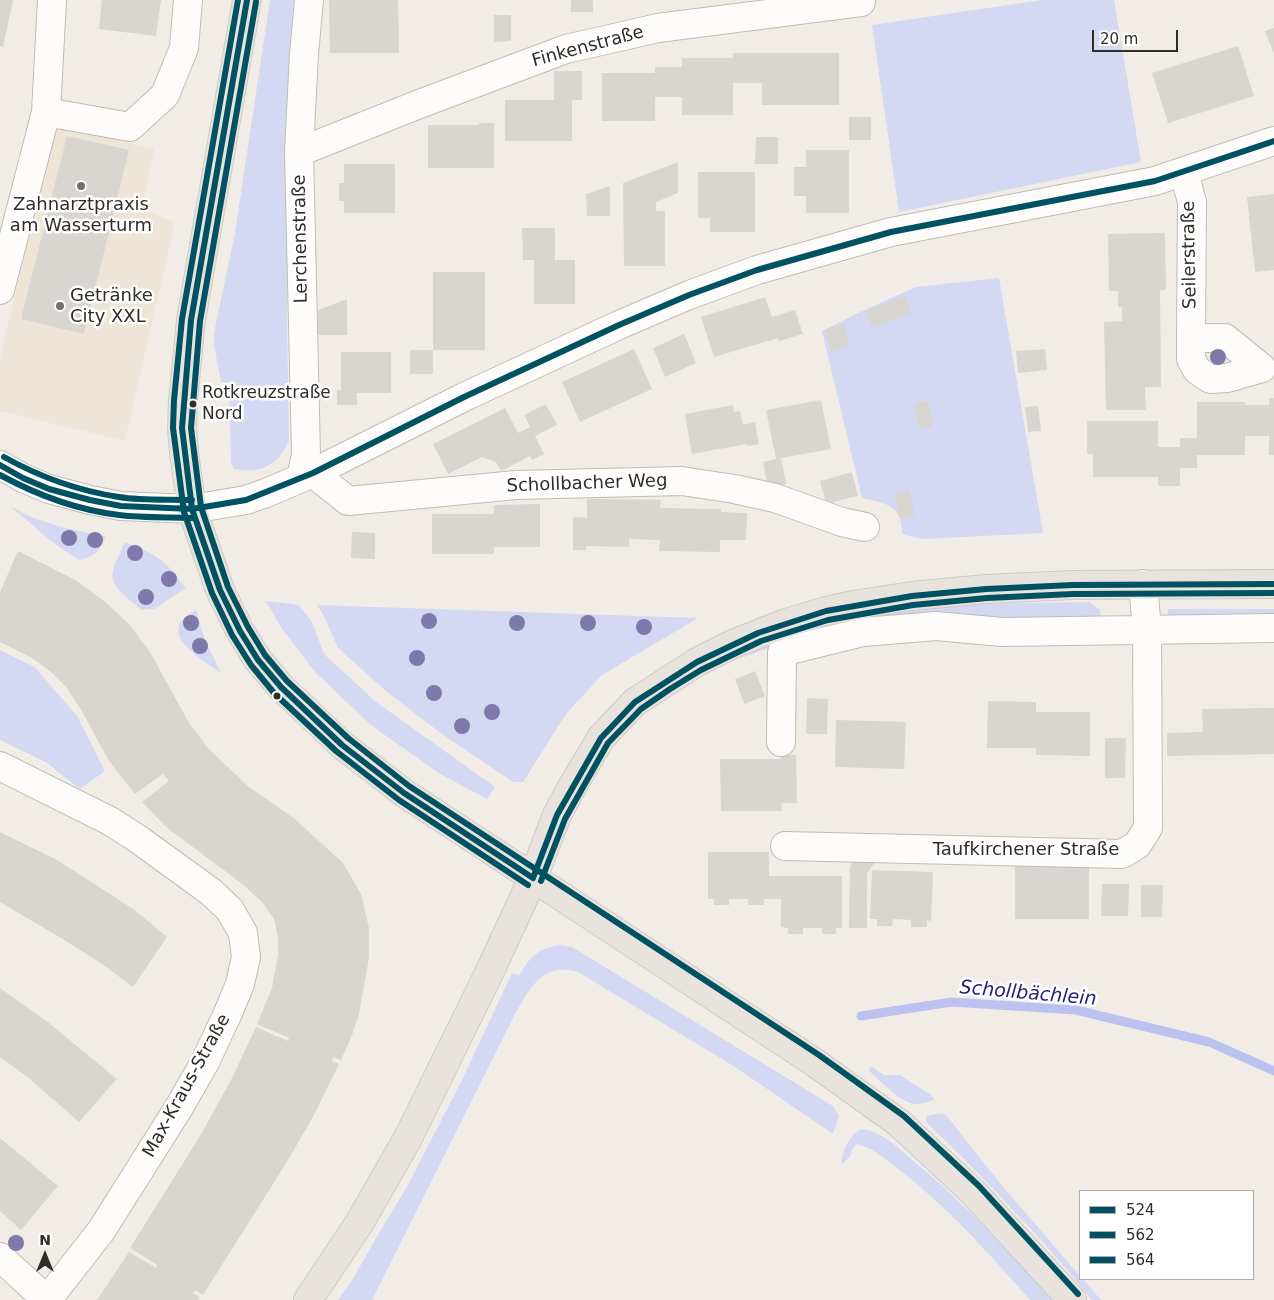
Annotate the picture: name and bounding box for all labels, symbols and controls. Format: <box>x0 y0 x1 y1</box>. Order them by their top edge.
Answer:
scale bar <box>1094 20 1180 52</box>
street label: Finkenstraße <box>530 22 646 72</box>
text: 20 m <box>1100 30 1138 48</box>
street label: Lerchenstraße <box>289 174 313 304</box>
marker: Zahnarztpraxis am Wasserturm <box>75 180 87 192</box>
place label: Zahnarztpraxis am Wasserturm <box>10 194 152 236</box>
street label: Seilerstraße <box>1178 201 1202 309</box>
place label: Getränke City XXL <box>70 285 153 328</box>
marker: Getränke City XXL <box>54 300 66 312</box>
place label: Rotkreuzstraße Nord <box>202 384 331 424</box>
marker: Rotkreuzstraße Nord <box>188 399 198 409</box>
street label: Schollbacher Weg <box>506 470 668 498</box>
unlabelled marker <box>272 691 282 701</box>
street label: Taufkirchener Straße <box>933 839 1119 861</box>
water label: Schollbächlein <box>959 977 1097 1011</box>
street label: Max-Kraus-Straße <box>139 1011 235 1161</box>
legend <box>1079 1190 1254 1280</box>
text: 524 <box>1126 1201 1155 1219</box>
text: 562 <box>1126 1226 1155 1244</box>
north arrow <box>20 1230 70 1280</box>
text: N <box>39 1232 51 1248</box>
text: 564 <box>1126 1251 1155 1269</box>

